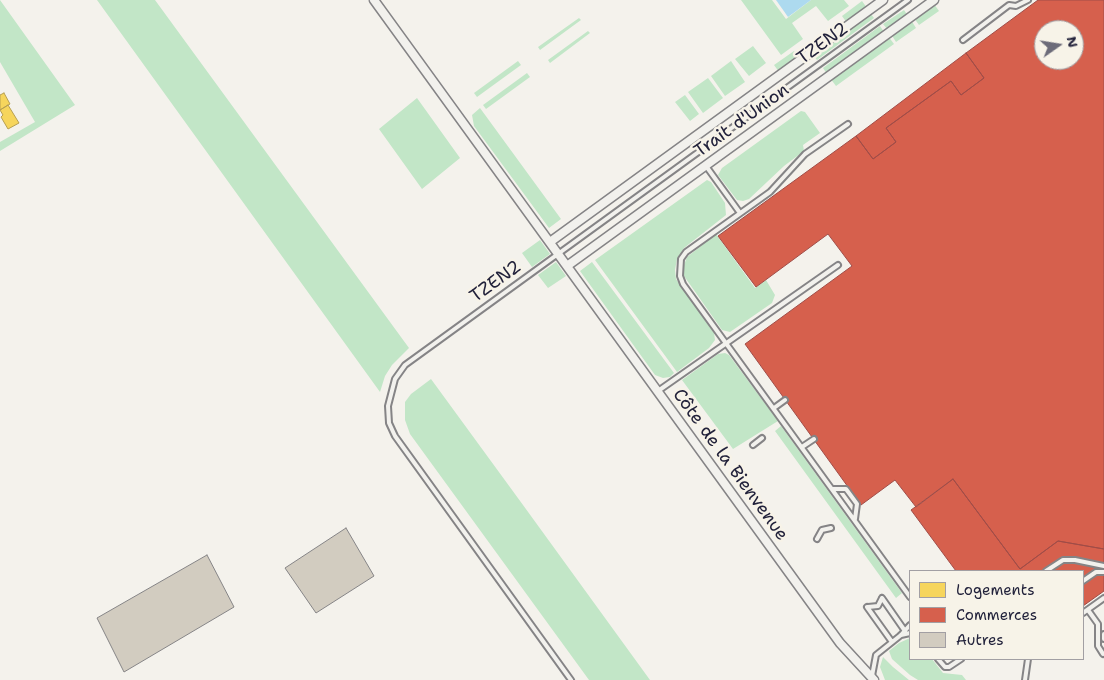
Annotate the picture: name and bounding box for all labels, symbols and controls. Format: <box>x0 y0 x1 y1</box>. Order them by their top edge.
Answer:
street label: TZEN2 <box>793 18 853 70</box>
north arrow <box>1034 20 1084 70</box>
text: N <box>1063 34 1083 49</box>
street label: Trait d'Union <box>690 79 794 163</box>
street label: TZEN2 <box>466 256 526 308</box>
street label: Côte de la Bienvenue <box>668 385 792 545</box>
legend <box>909 570 1084 660</box>
text: Logements <box>956 580 1035 600</box>
text: Commerces <box>956 605 1037 625</box>
text: Autres <box>956 630 1004 650</box>

